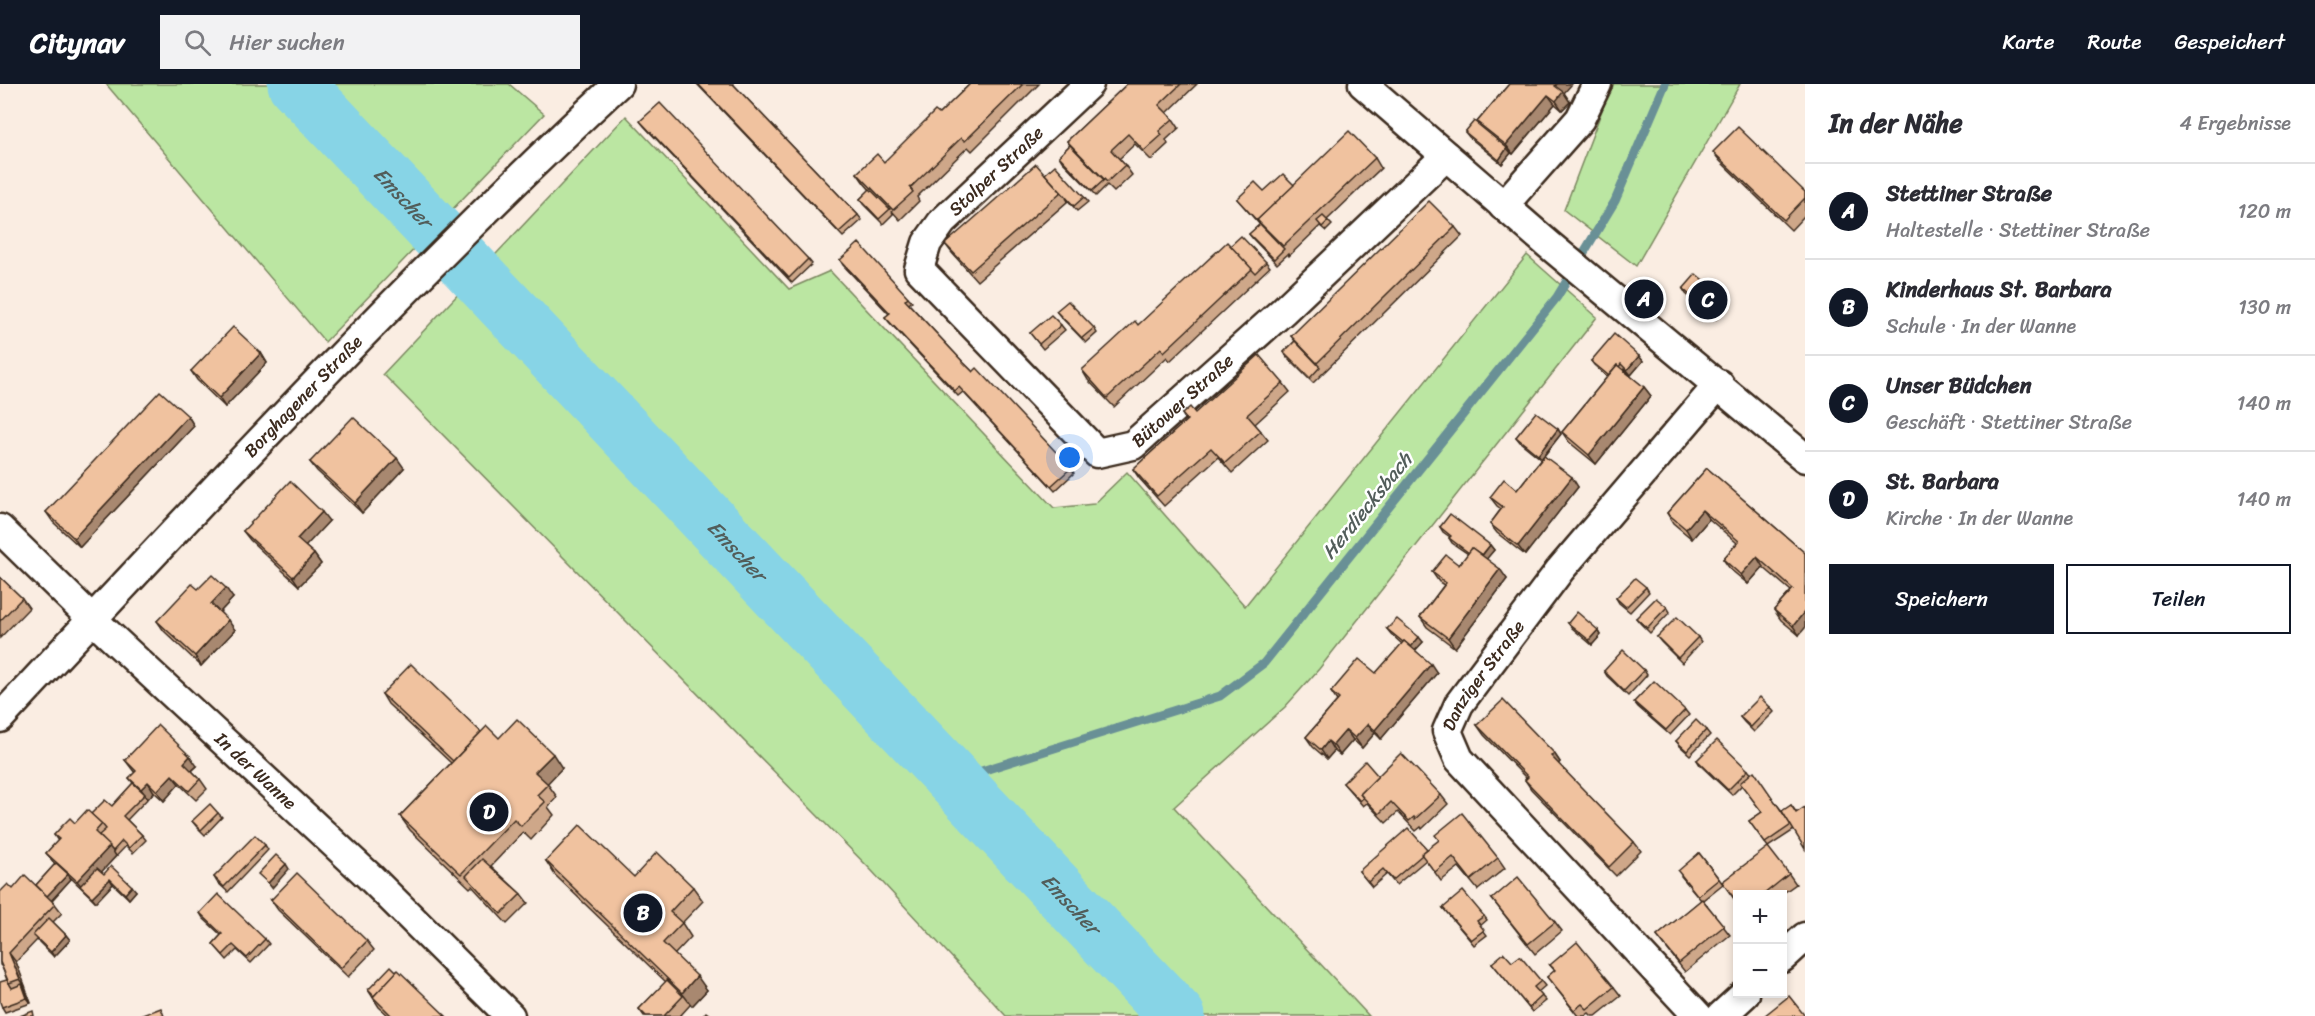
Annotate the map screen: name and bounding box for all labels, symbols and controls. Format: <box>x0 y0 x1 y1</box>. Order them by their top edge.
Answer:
search box <box>160 15 580 69</box>
text: Citynav <box>30 18 124 67</box>
text: Hier suchen <box>229 23 345 62</box>
text: Karte <box>2003 23 2054 61</box>
text: Route <box>2087 23 2141 61</box>
text: Gespeichert <box>2174 23 2285 61</box>
icon: search <box>181 26 214 59</box>
text: In der Nähe <box>1829 100 1963 146</box>
text: 4 Ergebnisse <box>2180 106 2291 141</box>
street label: Stolper Straße <box>941 118 1051 224</box>
water label: Emscher <box>365 158 444 239</box>
text: Stettiner Straße <box>1886 174 2052 213</box>
text: A <box>1842 194 1855 229</box>
text: 120 m <box>2238 194 2291 229</box>
text: Haltestelle · Stettiner Straße <box>1886 213 2150 248</box>
text: Kinderhaus St. Barbara <box>1886 270 2112 309</box>
pin: A <box>1624 276 1664 322</box>
pin: C <box>1688 278 1728 322</box>
text: B <box>1842 290 1855 325</box>
text: 130 m <box>2238 290 2291 325</box>
text: Schule · In der Wanne <box>1886 309 2076 344</box>
street label: Borghagener Straße <box>236 327 371 465</box>
street label: Bütower Straße <box>1124 346 1241 456</box>
text: Unser Büdchen <box>1886 366 2032 405</box>
text: C <box>1842 386 1855 421</box>
text: 140 m <box>2237 386 2291 421</box>
text: Geschäft · Stettiner Straße <box>1886 405 2132 440</box>
your location <box>1055 443 1084 472</box>
water label: Herdiecksbach <box>1313 443 1423 567</box>
text: St. Barbara <box>1886 462 1999 501</box>
text: D <box>1843 482 1854 517</box>
text: 140 m <box>2237 482 2291 517</box>
text: Kirche · In der Wanne <box>1886 501 2073 536</box>
water label: Emscher <box>699 511 778 592</box>
button: Speichern <box>1829 564 2054 634</box>
button: Teilen <box>2066 564 2291 634</box>
street label: Danziger Straße <box>1433 613 1533 736</box>
street label: In der Wanne <box>206 723 305 818</box>
pin: D <box>470 790 508 834</box>
water label: Emscher <box>1033 865 1112 946</box>
pin: B <box>624 890 662 936</box>
map controls <box>1733 890 1787 998</box>
button: + <box>1733 890 1787 944</box>
button: − <box>1733 944 1787 998</box>

